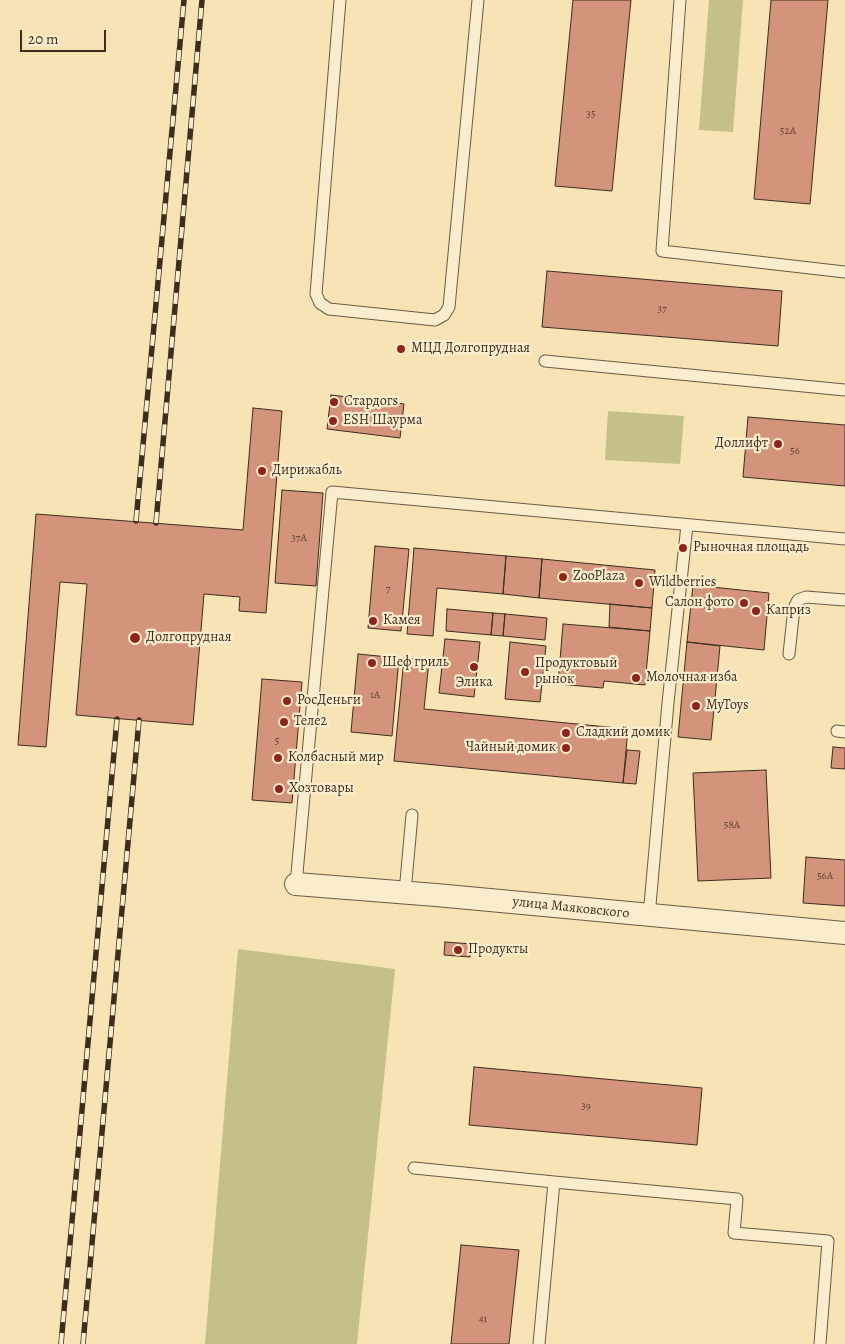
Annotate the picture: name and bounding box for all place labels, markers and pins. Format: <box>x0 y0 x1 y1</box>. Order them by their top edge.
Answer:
place label: МЦД Долгопрудная <box>411 341 530 357</box>
marker: МЦД Долгопрудная <box>395 343 407 355</box>
place label: Стардогs <box>344 394 398 410</box>
marker: Стардогs <box>328 396 340 408</box>
place label: ESH Шаурма <box>343 413 422 429</box>
marker: ESH Шаурма <box>327 415 339 427</box>
place label: Доллифт <box>715 436 768 452</box>
marker: Доллифт <box>772 438 784 450</box>
place label: Дирижабль <box>272 463 342 479</box>
marker: Дирижабль <box>256 465 268 477</box>
place label: Рыночная площадь <box>693 540 809 556</box>
marker: Рыночная площадь <box>677 542 689 554</box>
place label: ZooPlaza <box>573 569 625 585</box>
marker: ZooPlaza <box>557 571 569 583</box>
place label: Wildberries <box>649 575 716 591</box>
marker: Wildberries <box>633 577 645 589</box>
place label: Салон фото <box>665 595 734 611</box>
marker: Салон фото <box>738 597 750 609</box>
place label: Каприз <box>766 603 811 619</box>
marker: Каприз <box>750 605 762 617</box>
place label: Камея <box>383 613 420 629</box>
marker: Камея <box>367 615 379 627</box>
place label: Долгопрудная <box>146 630 232 646</box>
marker: Долгопрудная <box>128 631 142 645</box>
place label: Шеф гриль <box>382 655 449 671</box>
place label: Продуктовый рынок <box>535 656 617 689</box>
marker: Шеф гриль <box>366 657 378 669</box>
marker: Элика <box>468 661 480 673</box>
marker: Продуктовый рынок <box>519 666 531 678</box>
place label: Молочная изба <box>646 670 738 686</box>
marker: Молочная изба <box>630 672 642 684</box>
place label: Элика <box>455 675 493 691</box>
place label: РосДеньги <box>297 693 361 709</box>
marker: РосДеньги <box>281 695 293 707</box>
place label: MyToys <box>706 698 749 714</box>
marker: MyToys <box>690 700 702 712</box>
place label: Теле2 <box>294 714 327 730</box>
marker: Теле2 <box>278 716 290 728</box>
place label: Сладкий домик <box>576 725 670 741</box>
marker: Сладкий домик <box>560 727 572 739</box>
place label: Чайный домик <box>466 740 556 756</box>
marker: Чайный домик <box>560 742 572 754</box>
place label: Колбасный мир <box>288 750 384 766</box>
marker: Колбасный мир <box>272 752 284 764</box>
place label: Хозтовары <box>289 781 354 797</box>
marker: Хозтовары <box>273 783 285 795</box>
place label: Продукты <box>468 942 528 958</box>
marker: Продукты <box>452 944 464 956</box>

